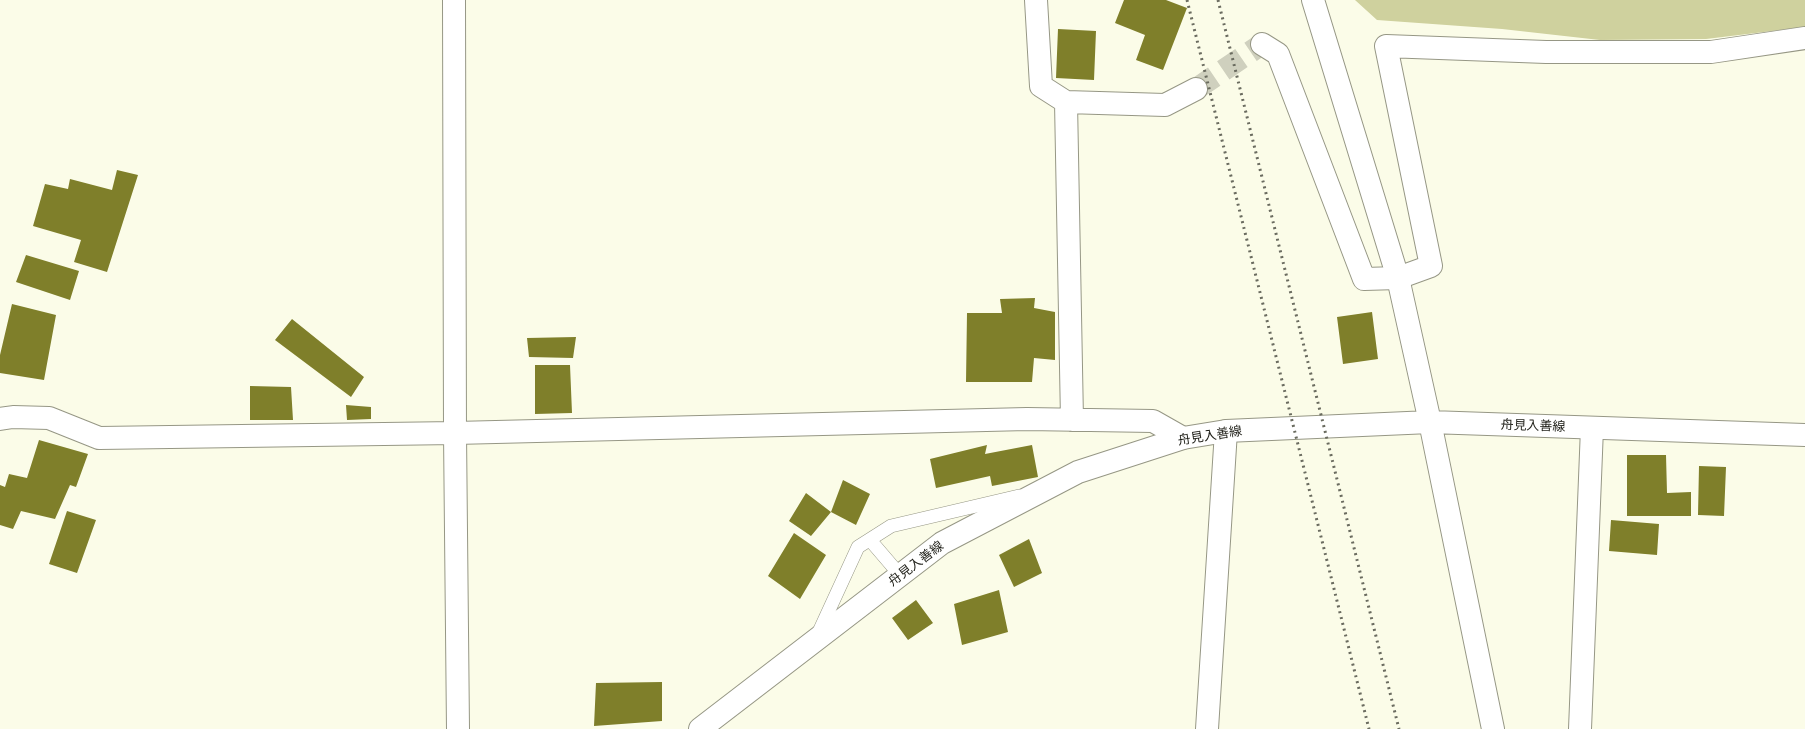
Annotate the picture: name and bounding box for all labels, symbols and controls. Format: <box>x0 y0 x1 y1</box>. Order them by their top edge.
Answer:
street label: 舟見入善線 <box>1500 417 1566 435</box>
street label: 舟見入善線 <box>1177 423 1243 449</box>
street label: 舟見入善線 <box>885 538 947 590</box>

